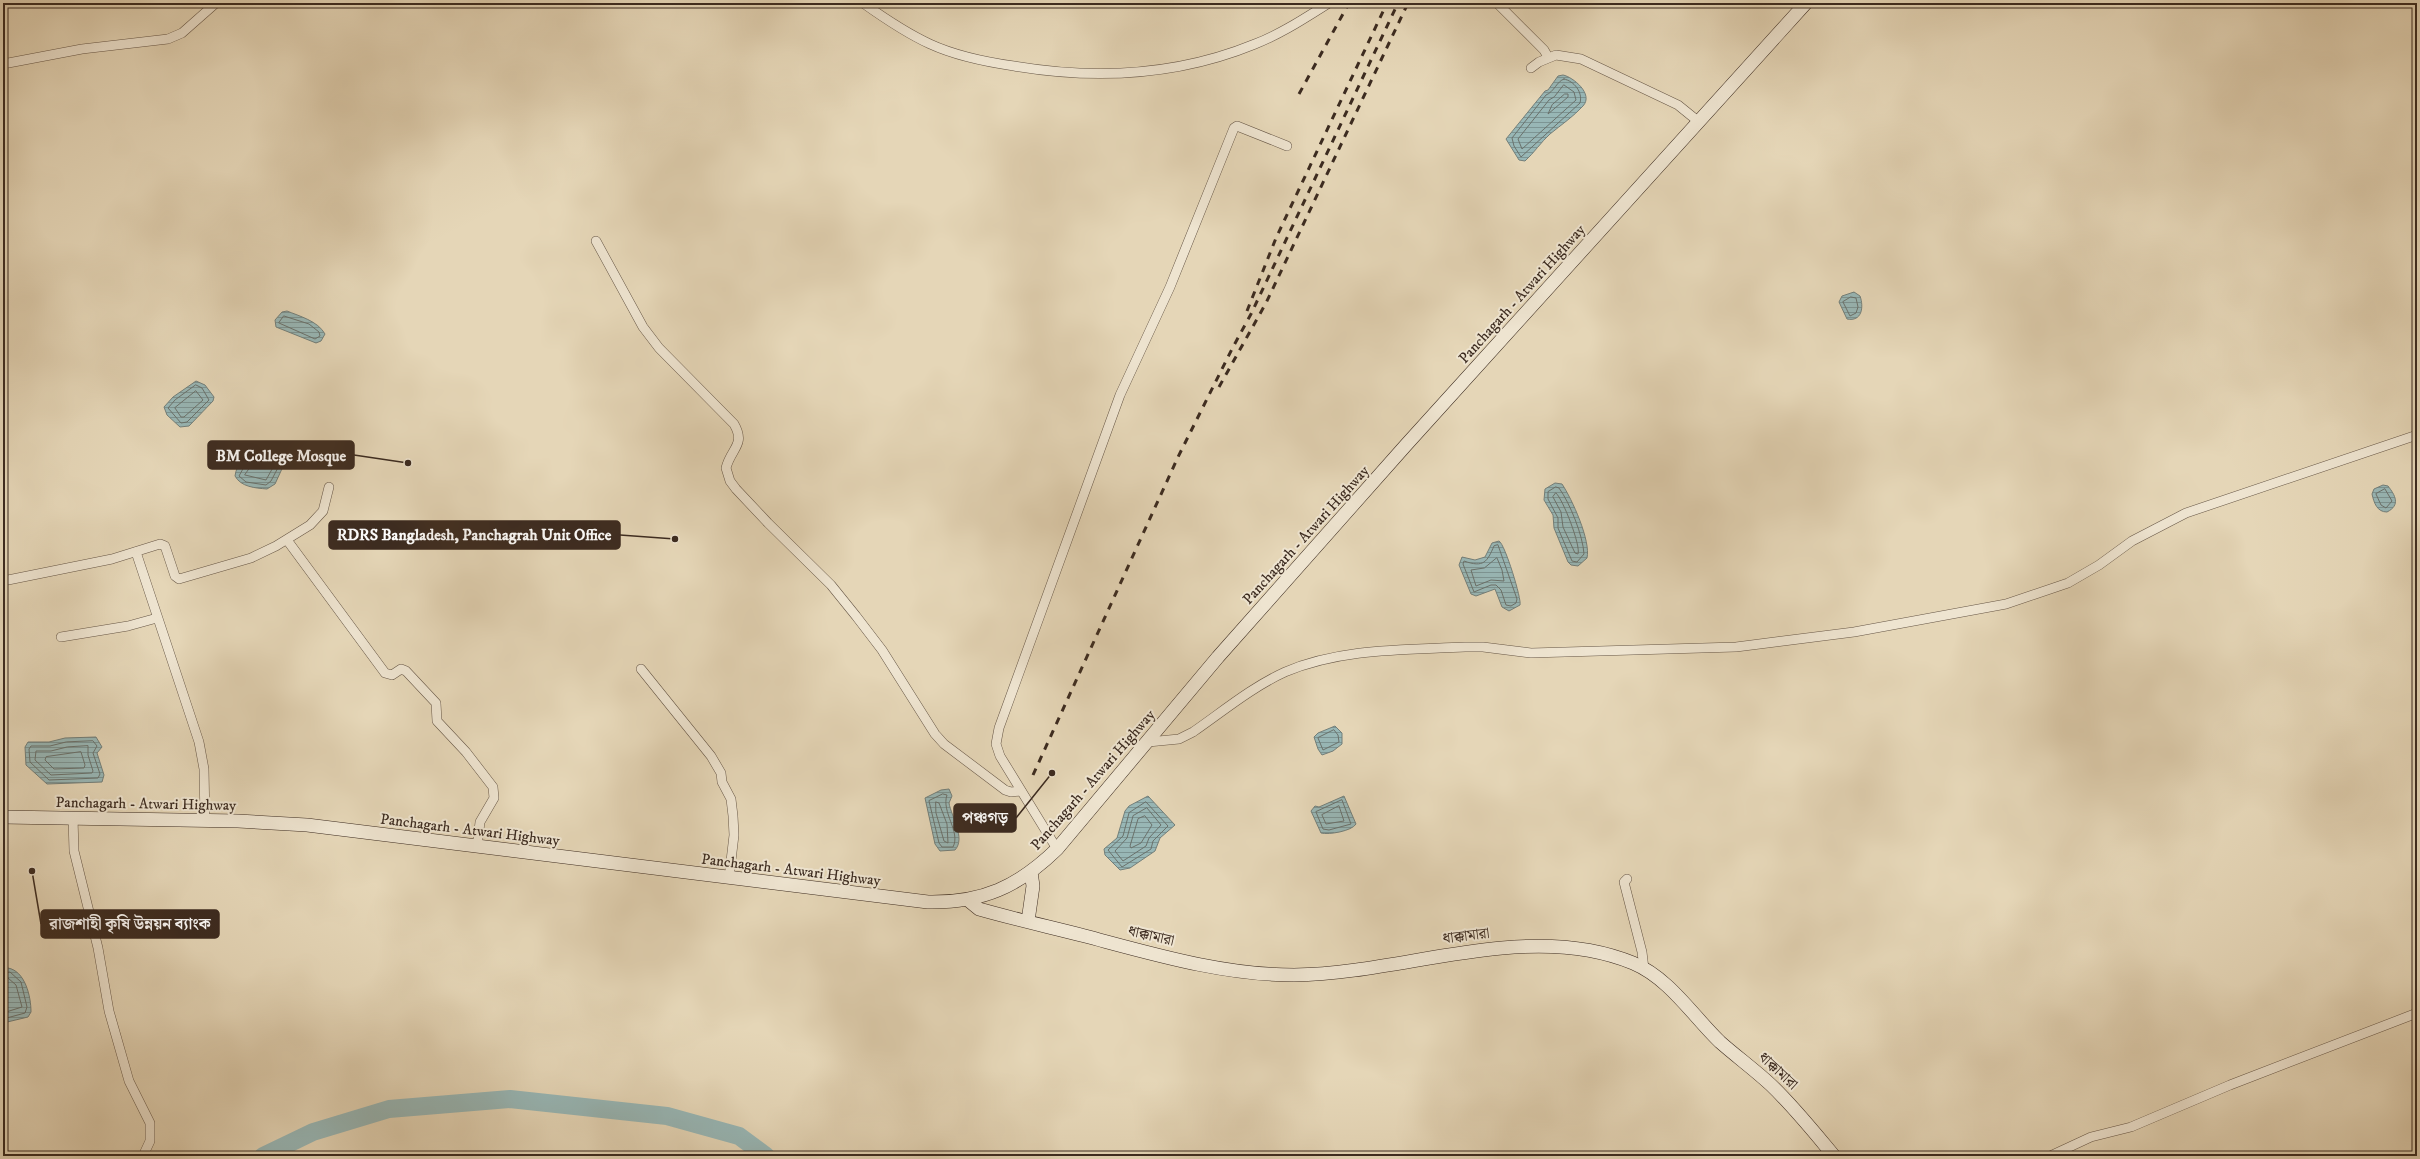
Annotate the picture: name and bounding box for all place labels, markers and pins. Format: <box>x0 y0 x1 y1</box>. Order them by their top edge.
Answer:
callout: BM College Mosque <box>208 441 354 469</box>
callout: RDRS Bangladesh, Panchagrah Unit Office <box>329 521 620 549</box>
callout: পঞ্চগড় <box>954 804 1016 832</box>
callout: রাজশাহী কৃষি উন্নয়ন ব্যাংক <box>41 910 219 938</box>

